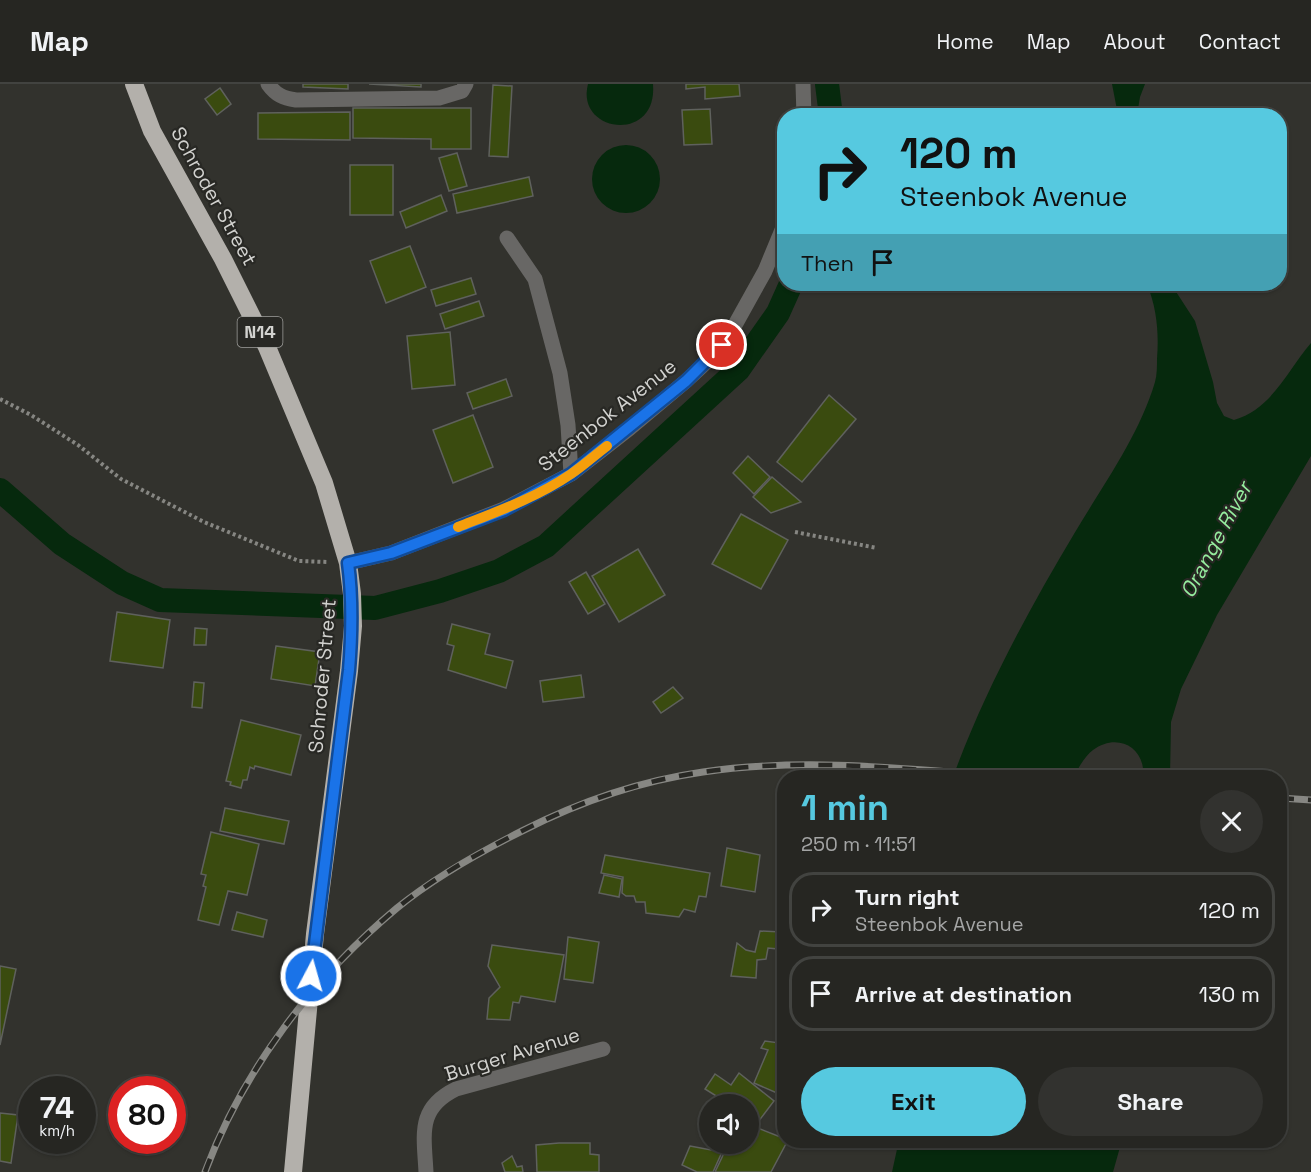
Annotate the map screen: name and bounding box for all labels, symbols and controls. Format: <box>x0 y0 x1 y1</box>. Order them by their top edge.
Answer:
text: Map <box>30 23 89 59</box>
text: Home <box>936 28 994 55</box>
text: Map <box>1027 28 1071 55</box>
text: About <box>1104 28 1166 55</box>
text: Contact <box>1199 28 1281 55</box>
street label: Schroder Street <box>165 122 263 270</box>
text: 120 m <box>900 127 1018 180</box>
icon: right <box>801 132 879 210</box>
text: Steenbok Avenue <box>900 179 1128 214</box>
icon: arrive <box>866 246 899 279</box>
text: Then <box>801 249 854 277</box>
road number: N14 <box>238 317 282 347</box>
pin <box>696 319 747 370</box>
icon: arrive <box>705 328 738 361</box>
street label: Steenbok Avenue <box>533 353 681 477</box>
water label: Orange River <box>1174 475 1258 602</box>
street label: Schroder Street <box>302 598 342 754</box>
text: 1 min <box>801 785 889 831</box>
button: close <box>1200 790 1263 853</box>
text: 250 m · 11:51 <box>801 831 916 857</box>
text: Turn right <box>855 883 960 911</box>
icon: right <box>804 893 837 926</box>
text: 120 m <box>1199 896 1260 924</box>
text: Steenbok Avenue <box>855 911 1024 937</box>
position arrow <box>279 944 343 1008</box>
icon: arrive <box>804 977 837 1010</box>
text: Arrive at destination <box>855 980 1072 1008</box>
text: 130 m <box>1199 980 1260 1008</box>
street label: Burger Avenue <box>441 1021 583 1087</box>
button: Exit <box>801 1067 1026 1136</box>
button: Share <box>1038 1067 1263 1136</box>
speed limit sign: 80 <box>108 1076 186 1154</box>
text: 74 <box>40 1088 74 1127</box>
map controls <box>699 1094 759 1154</box>
button: sound <box>699 1094 759 1154</box>
text: km/h <box>39 1121 75 1140</box>

